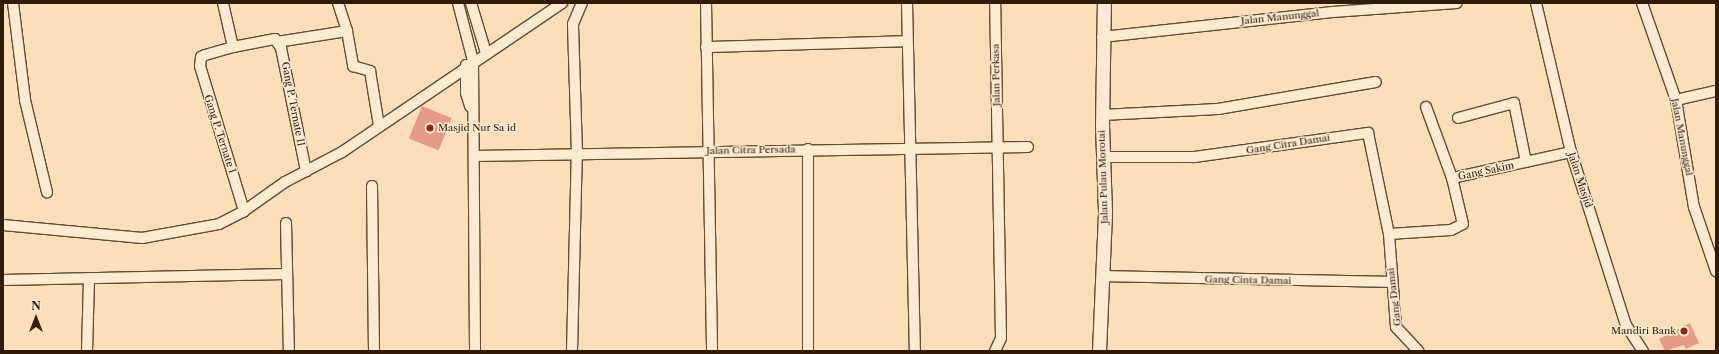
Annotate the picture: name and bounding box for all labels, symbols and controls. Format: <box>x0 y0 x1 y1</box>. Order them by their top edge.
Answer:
street label: Jalan Manunggal <box>1240 7 1320 27</box>
street label: Jalan Perkasa <box>989 44 1003 106</box>
street label: Gang P. Ternate II <box>279 61 307 147</box>
street label: Gang P. Ternate I <box>202 93 238 175</box>
street label: Jalan Manunggal <box>1669 97 1695 177</box>
place label: Masjid Nur Sa id <box>438 122 516 134</box>
marker: Masjid Nur Sa id <box>425 123 435 133</box>
street label: Jalan Pulau Morotai <box>1095 130 1111 224</box>
street label: Gang Citra Damai <box>1245 131 1331 157</box>
street label: Jalan Citra Persada <box>706 143 796 157</box>
street label: Jalan Masjid <box>1565 151 1595 209</box>
street label: Gang Sakim <box>1457 159 1515 183</box>
street label: Gang Damai <box>1384 267 1404 327</box>
street label: Gang Cinta Damai <box>1204 273 1292 287</box>
north arrow <box>16 298 56 338</box>
text: N <box>31 299 41 313</box>
place label: Mandiri Bank <box>1611 325 1676 337</box>
marker: Mandiri Bank <box>1679 326 1689 336</box>

